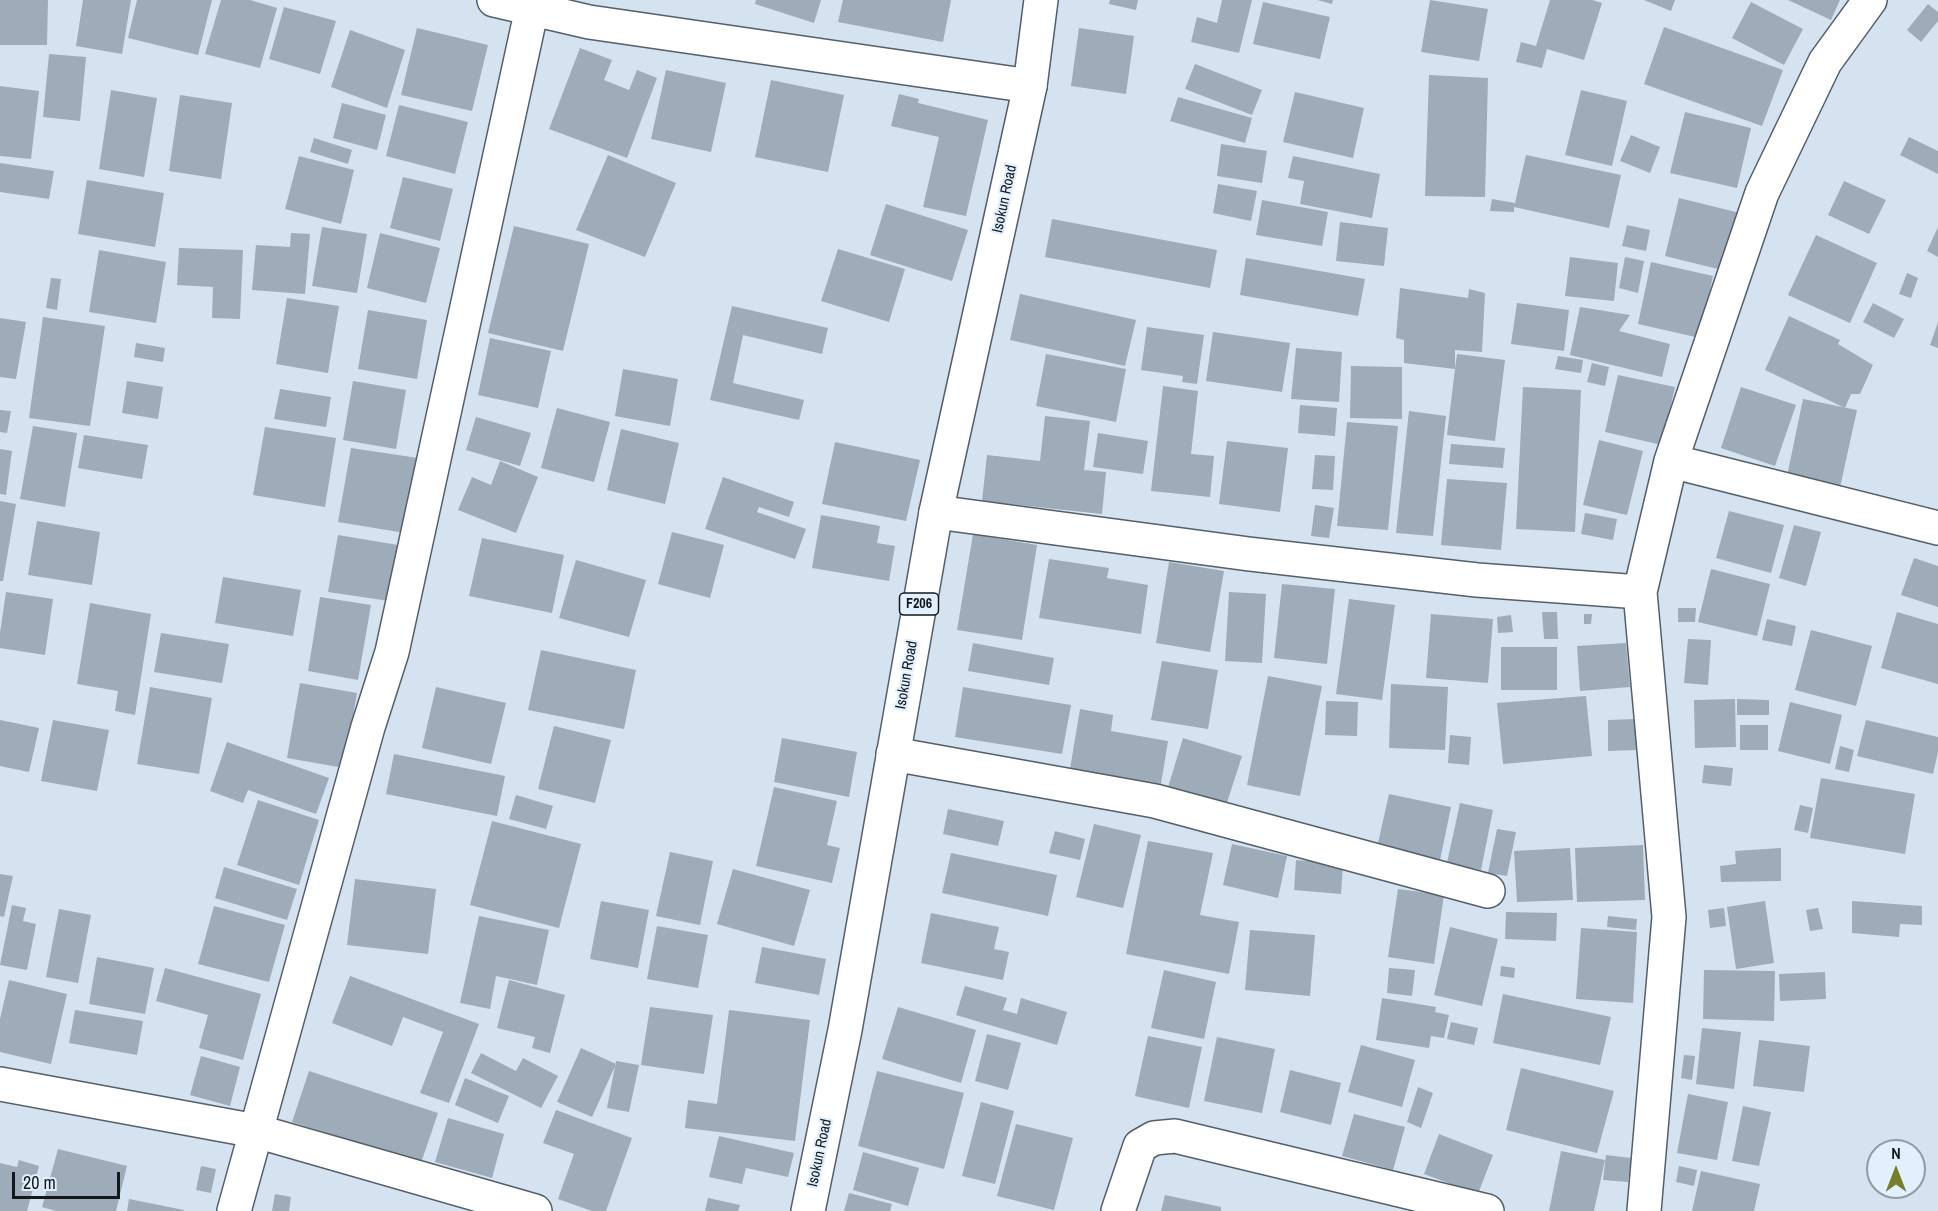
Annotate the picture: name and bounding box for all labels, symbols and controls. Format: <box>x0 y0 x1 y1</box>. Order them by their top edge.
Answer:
street label: Isokun Road <box>989 163 1021 235</box>
road number: F206 <box>900 593 938 615</box>
street label: Isokun Road <box>892 639 922 711</box>
street label: Isokun Road <box>804 1117 836 1189</box>
north arrow <box>1866 1139 1926 1199</box>
text: N <box>1891 1142 1901 1164</box>
scale bar <box>15 1160 123 1198</box>
text: 20 m <box>23 1170 56 1195</box>

